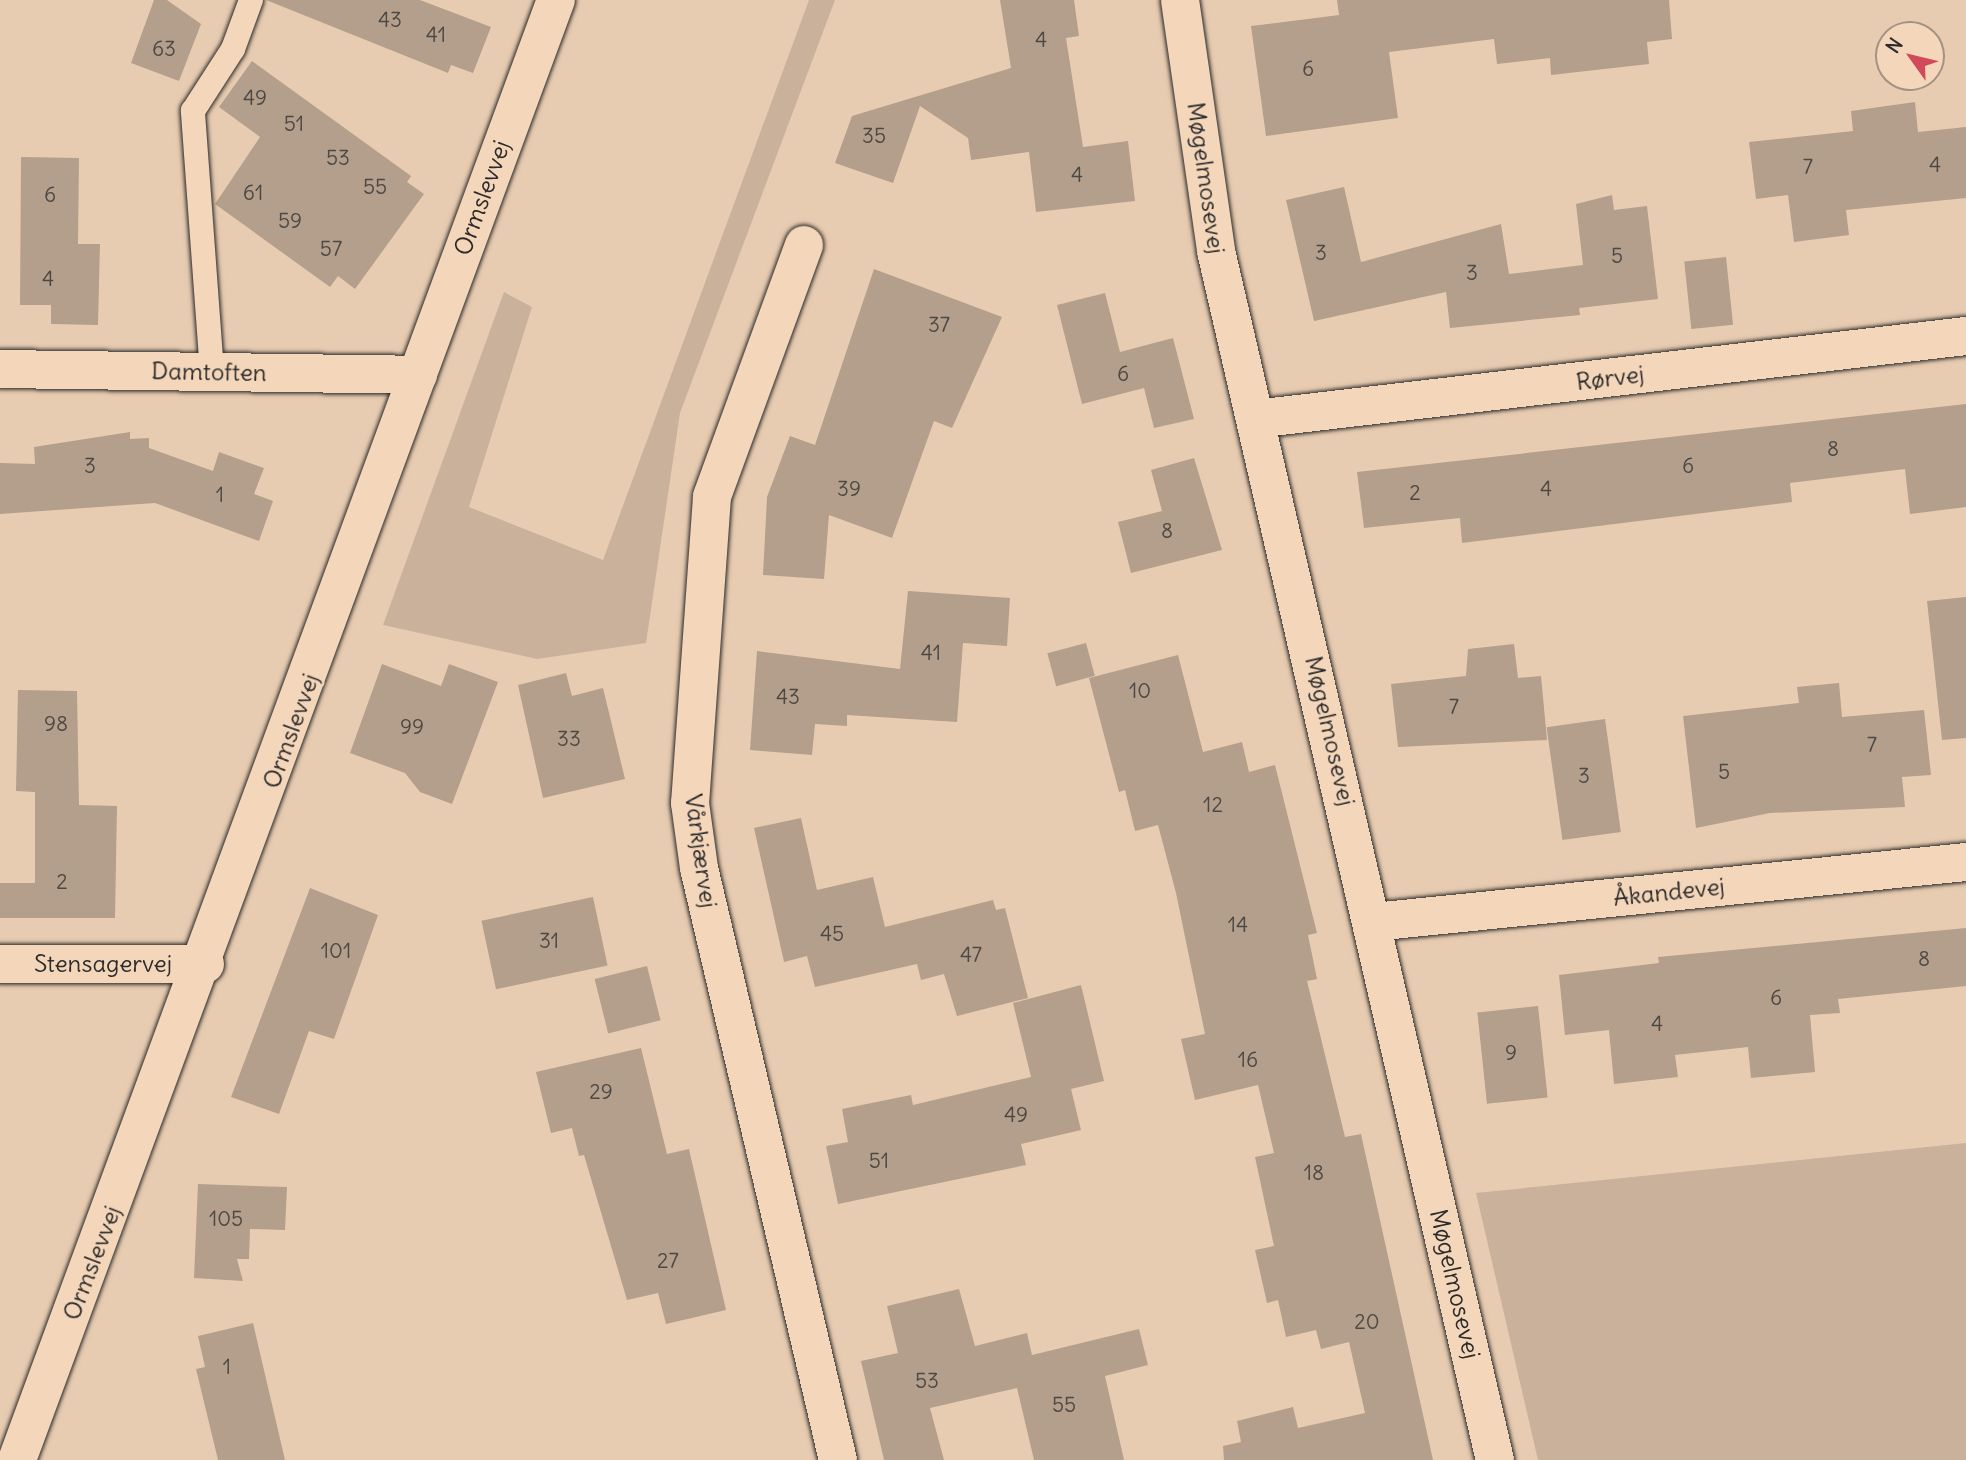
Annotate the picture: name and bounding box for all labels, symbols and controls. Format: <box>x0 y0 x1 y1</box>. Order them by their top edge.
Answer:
house number: 43 <box>378 7 402 33</box>
north arrow <box>1875 21 1945 91</box>
house number: 41 <box>426 22 446 48</box>
house number: 4 <box>1035 27 1047 53</box>
text: N <box>1881 33 1908 58</box>
house number: 63 <box>152 36 176 62</box>
house number: 6 <box>1302 56 1314 82</box>
house number: 49 <box>243 85 267 111</box>
street label: Møgelmosevej <box>1181 100 1231 256</box>
house number: 51 <box>284 111 304 137</box>
house number: 35 <box>862 123 886 149</box>
street label: Ormslevvej <box>448 137 516 259</box>
house number: 53 <box>326 145 350 171</box>
house number: 4 <box>1929 152 1941 178</box>
house number: 7 <box>1803 154 1813 180</box>
house number: 4 <box>1071 162 1083 188</box>
house number: 55 <box>363 174 387 200</box>
house number: 61 <box>243 180 263 206</box>
house number: 6 <box>44 182 56 208</box>
house number: 59 <box>278 208 302 234</box>
house number: 57 <box>320 236 342 262</box>
house number: 3 <box>1315 240 1327 266</box>
house number: 5 <box>1611 243 1623 269</box>
house number: 3 <box>1466 260 1478 286</box>
house number: 4 <box>42 266 54 292</box>
house number: 37 <box>928 312 950 338</box>
street label: Damtoften <box>151 357 267 387</box>
street label: Rørvej <box>1574 360 1646 396</box>
house number: 6 <box>1117 361 1129 387</box>
house number: 8 <box>1827 436 1839 462</box>
house number: 3 <box>84 453 96 479</box>
house number: 6 <box>1682 453 1694 479</box>
house number: 39 <box>837 476 861 502</box>
house number: 4 <box>1540 476 1552 502</box>
house number: 2 <box>1409 480 1421 506</box>
house number: 1 <box>216 482 224 508</box>
house number: 8 <box>1161 518 1173 544</box>
house number: 41 <box>921 640 941 666</box>
street label: Møgelmosevej <box>1299 653 1361 809</box>
street label: Ormslevvej <box>257 670 325 792</box>
house number: 10 <box>1129 678 1151 704</box>
house number: 43 <box>776 684 800 710</box>
house number: 7 <box>1449 694 1459 720</box>
house number: 98 <box>44 711 68 737</box>
house number: 99 <box>400 714 424 740</box>
house number: 33 <box>557 726 581 752</box>
house number: 7 <box>1867 732 1877 758</box>
house number: 5 <box>1718 759 1730 785</box>
house number: 3 <box>1578 763 1590 789</box>
street label: Vårkjærvej <box>679 792 723 910</box>
house number: 12 <box>1203 792 1223 818</box>
house number: 2 <box>56 869 68 895</box>
street label: Åkandevej <box>1612 872 1726 912</box>
house number: 14 <box>1228 912 1248 938</box>
house number: 45 <box>820 921 844 947</box>
house number: 31 <box>539 928 559 954</box>
house number: 101 <box>321 938 351 964</box>
house number: 47 <box>960 942 982 968</box>
house number: 8 <box>1918 946 1930 972</box>
street label: Stensagervej <box>34 950 172 978</box>
house number: 6 <box>1770 985 1782 1011</box>
house number: 4 <box>1651 1011 1663 1037</box>
house number: 9 <box>1505 1040 1517 1066</box>
house number: 16 <box>1238 1047 1258 1073</box>
house number: 29 <box>589 1079 613 1105</box>
house number: 49 <box>1004 1102 1028 1128</box>
house number: 51 <box>869 1148 889 1174</box>
house number: 18 <box>1304 1160 1324 1186</box>
street label: Ormslevvej <box>57 1202 127 1324</box>
house number: 105 <box>209 1206 243 1232</box>
street label: Møgelmosevej <box>1424 1206 1486 1362</box>
house number: 27 <box>657 1248 679 1274</box>
house number: 20 <box>1354 1309 1380 1335</box>
house number: 1 <box>223 1354 231 1380</box>
house number: 53 <box>915 1368 939 1394</box>
house number: 55 <box>1052 1392 1076 1418</box>

